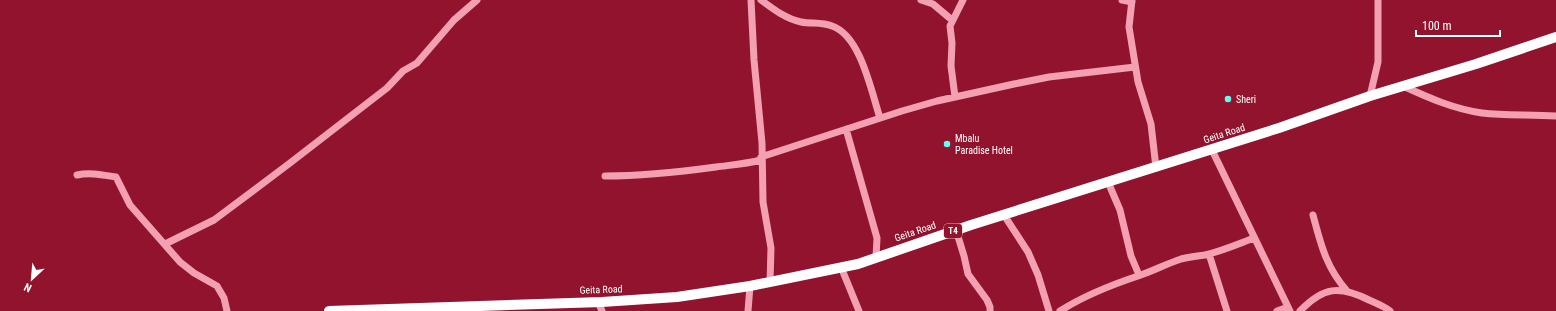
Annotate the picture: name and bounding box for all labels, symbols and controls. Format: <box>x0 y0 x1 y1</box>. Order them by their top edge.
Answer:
scale bar <box>1416 12 1500 38</box>
text: 100 m <box>1422 19 1452 33</box>
marker: Sheri <box>1223 94 1233 104</box>
place label: Sheri <box>1236 94 1256 105</box>
street label: Geita Road <box>1202 122 1246 145</box>
place label: Mbalu Paradise Hotel <box>955 133 1013 156</box>
marker: Mbalu Paradise Hotel <box>942 139 952 149</box>
street label: Geita Road <box>893 219 937 244</box>
road number: T4 <box>944 224 962 238</box>
north arrow <box>12 259 52 299</box>
text: N <box>22 280 34 295</box>
street label: Geita Road <box>579 283 623 296</box>

